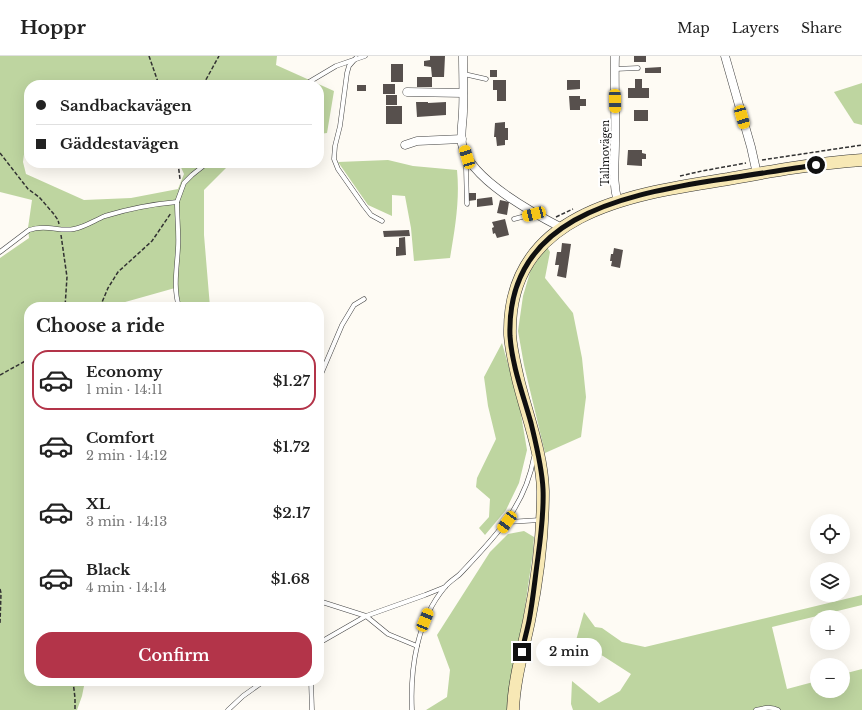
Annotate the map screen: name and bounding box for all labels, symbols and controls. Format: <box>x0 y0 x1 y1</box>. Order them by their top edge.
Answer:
text: Hoppr <box>20 16 86 39</box>
text: Map <box>677 19 710 37</box>
text: Layers <box>732 19 779 37</box>
text: Share <box>801 19 842 37</box>
car <box>609 89 621 113</box>
text: Sandbackavägen <box>60 96 192 115</box>
car <box>733 104 751 130</box>
street label: Tallmovägen <box>599 120 612 186</box>
text: Gäddestavägen <box>60 134 179 153</box>
car <box>458 144 476 170</box>
route start <box>807 156 825 174</box>
car <box>521 205 547 223</box>
text: Choose a ride <box>36 315 165 337</box>
icon: car <box>38 362 74 398</box>
text: Economy <box>86 362 163 381</box>
text: $1.27 <box>273 371 310 390</box>
text: 1 min · 14:11 <box>86 381 163 398</box>
icon: car <box>38 428 74 464</box>
text: Comfort <box>86 428 154 447</box>
text: $1.72 <box>273 437 310 456</box>
text: 2 min · 14:12 <box>86 447 167 464</box>
icon: car <box>38 494 74 530</box>
text: XL <box>86 494 110 513</box>
text: $2.17 <box>273 503 310 522</box>
car <box>495 509 519 535</box>
text: 3 min · 14:13 <box>86 513 167 530</box>
map controls <box>810 514 850 698</box>
button: locate <box>810 514 850 554</box>
icon: car <box>38 560 74 596</box>
text: Black <box>86 560 130 579</box>
button: layers <box>810 562 850 602</box>
text: $1.68 <box>271 569 310 588</box>
text: 4 min · 14:14 <box>86 579 166 596</box>
car <box>415 607 435 633</box>
button: + <box>810 610 850 650</box>
button: Confirm <box>36 632 312 678</box>
callout: 2 min <box>536 638 602 666</box>
route end <box>513 643 531 661</box>
text: 2 min <box>549 643 589 660</box>
button: − <box>810 658 850 698</box>

